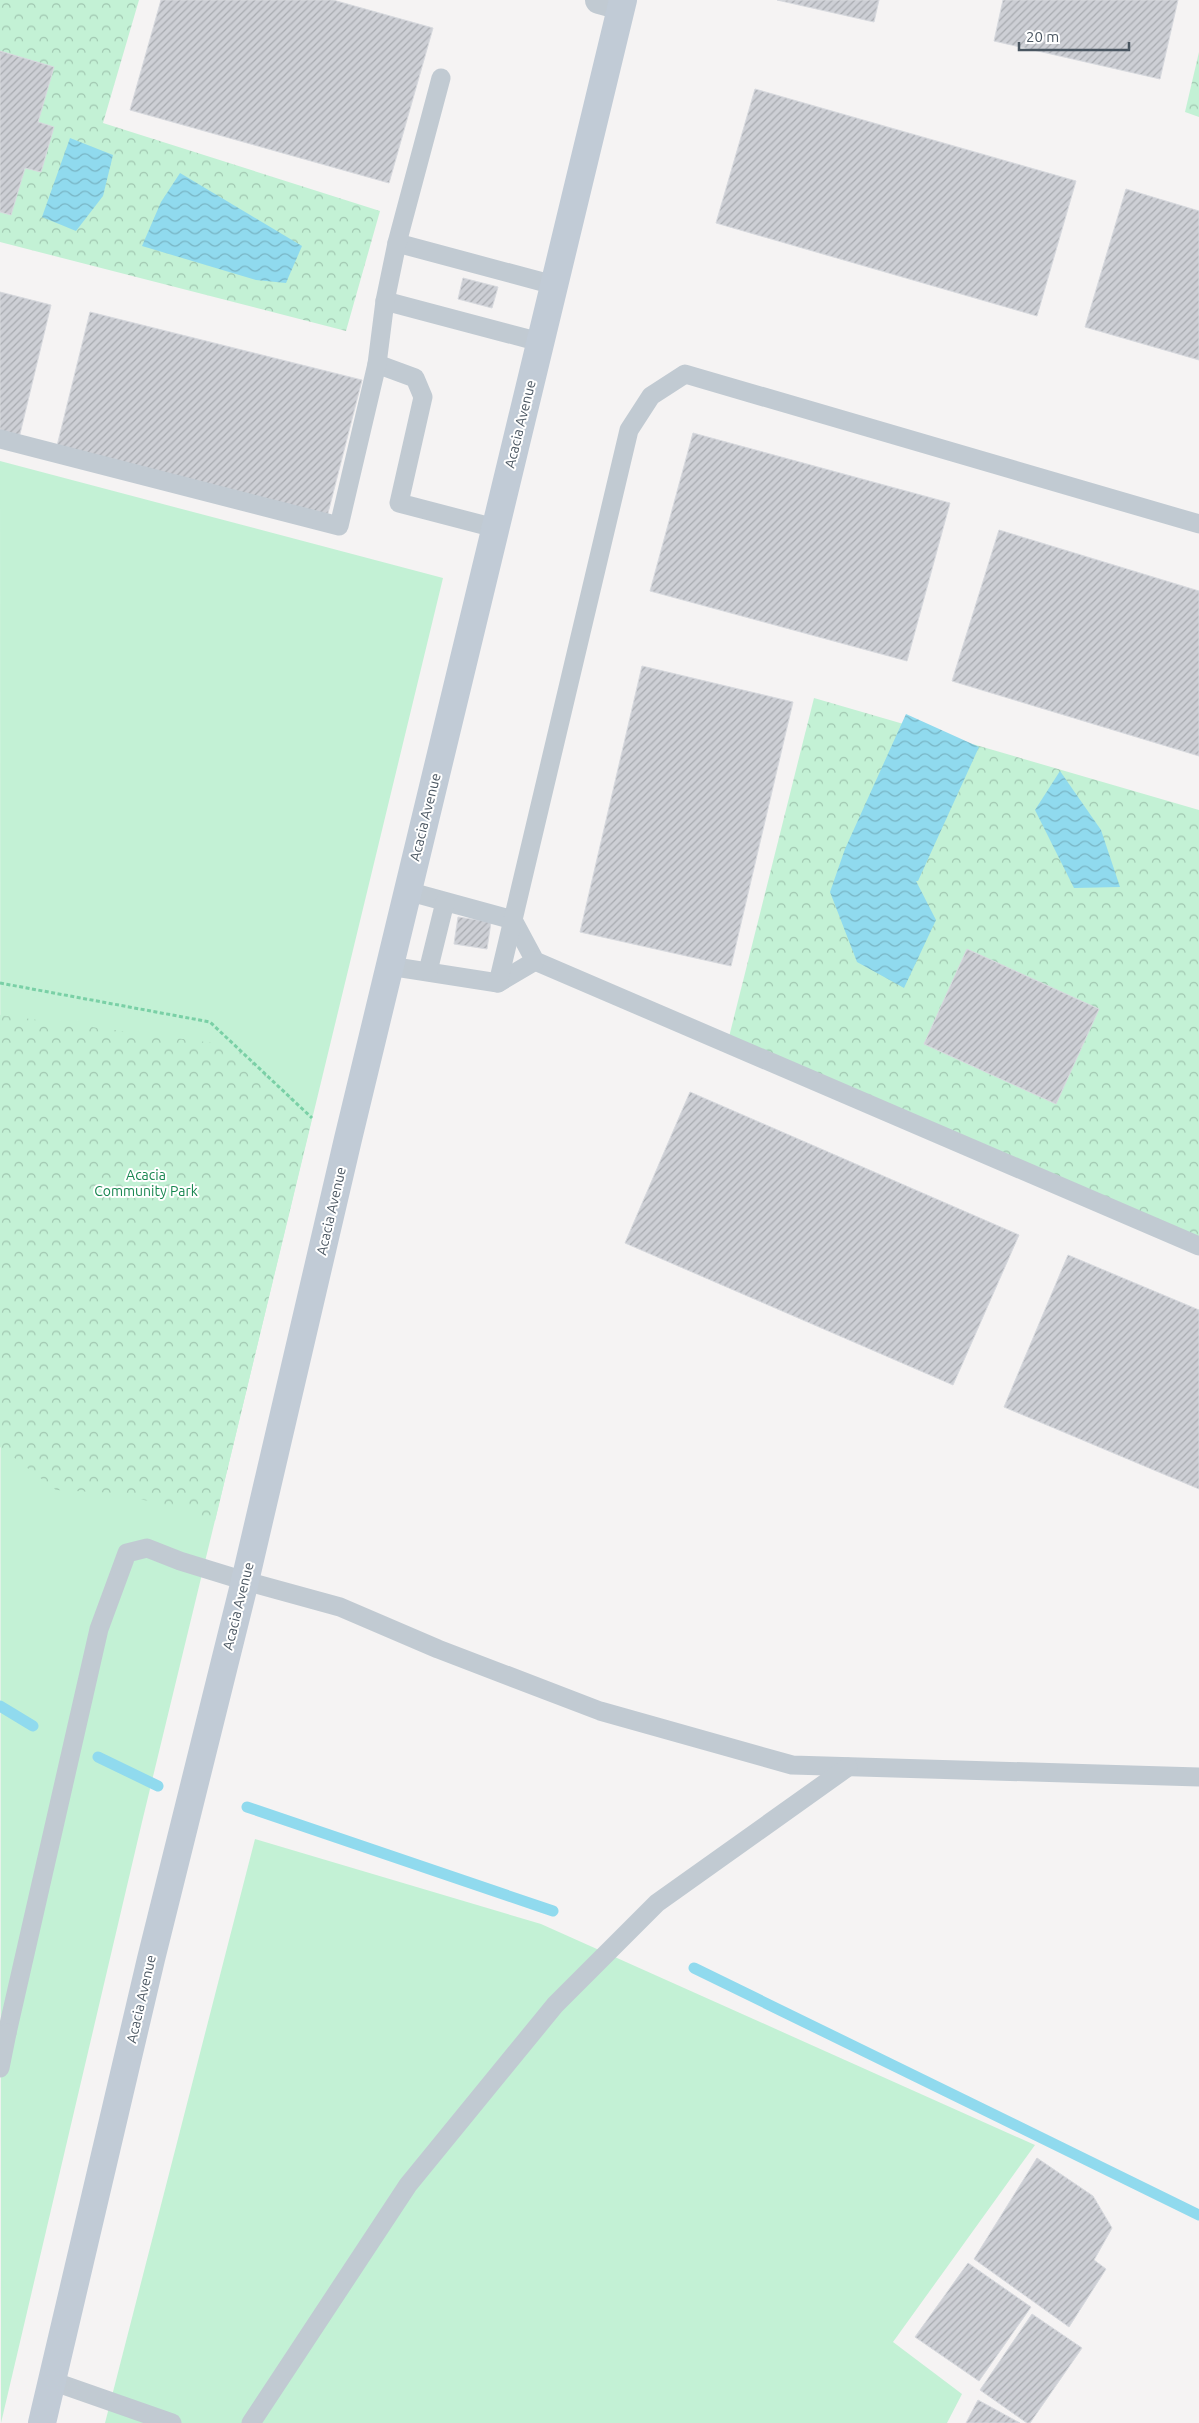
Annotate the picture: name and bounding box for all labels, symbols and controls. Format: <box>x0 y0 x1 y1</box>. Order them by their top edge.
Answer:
scale bar <box>1019 20 1129 52</box>
text: 20 m <box>1026 28 1059 45</box>
street label: Acacia Avenue <box>501 378 539 470</box>
street label: Acacia Avenue <box>406 771 444 863</box>
street label: Acacia Avenue <box>313 1165 349 1257</box>
park label: Acacia Community Park <box>94 1167 198 1199</box>
street label: Acacia Avenue <box>219 1560 257 1652</box>
street label: Acacia Avenue <box>123 1953 159 2045</box>

